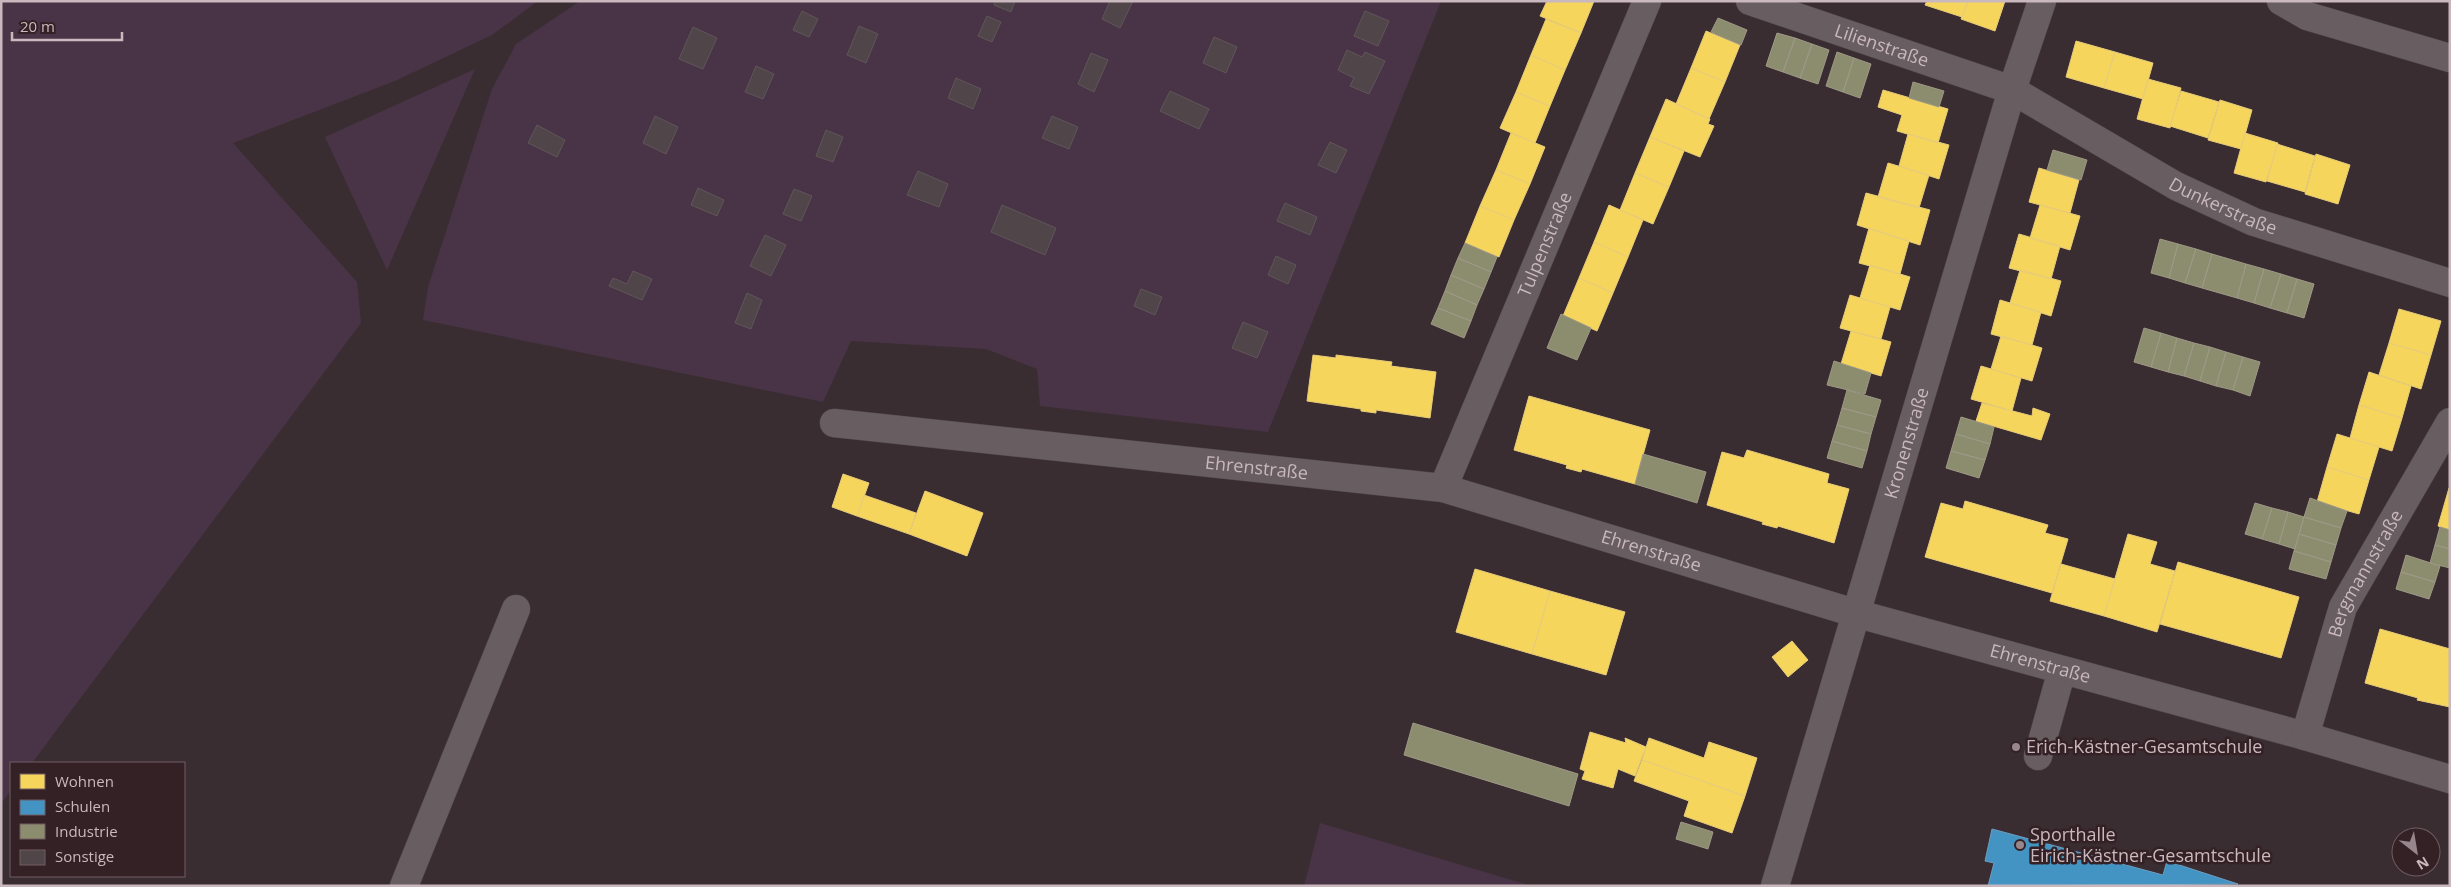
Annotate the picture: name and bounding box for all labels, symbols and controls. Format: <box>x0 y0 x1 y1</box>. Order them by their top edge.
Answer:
scale bar <box>12 10 122 42</box>
text: 20 m <box>20 16 55 36</box>
street label: Lilienstraße <box>1832 18 1932 72</box>
street label: Dunkerstraße <box>2165 171 2280 239</box>
street label: Tulpenstraße <box>1511 188 1577 300</box>
street label: Kronenstraße <box>1878 384 1934 502</box>
street label: Ehrenstraße <box>1204 450 1309 485</box>
street label: Bergmannstraße <box>2322 505 2408 640</box>
street label: Ehrenstraße <box>1599 524 1704 577</box>
street label: Ehrenstraße <box>1987 638 2093 688</box>
place label: Erich-Kästner-Gesamtschule <box>2026 734 2262 758</box>
marker: Erich-Kästner-Gesamtschule <box>2010 741 2022 753</box>
legend <box>10 762 185 877</box>
text: Wohnen <box>55 771 114 791</box>
text: Schulen <box>55 796 110 816</box>
text: Industrie <box>55 821 118 841</box>
place label: Sporthalle Eirich-Kästner-Gesamtschule <box>2030 822 2271 867</box>
north arrow <box>2391 827 2441 877</box>
marker: Sporthalle Eirich-Kästner-Gesamtschule <box>2014 839 2026 851</box>
text: Sonstige <box>55 846 114 866</box>
text: N <box>2413 852 2433 875</box>

